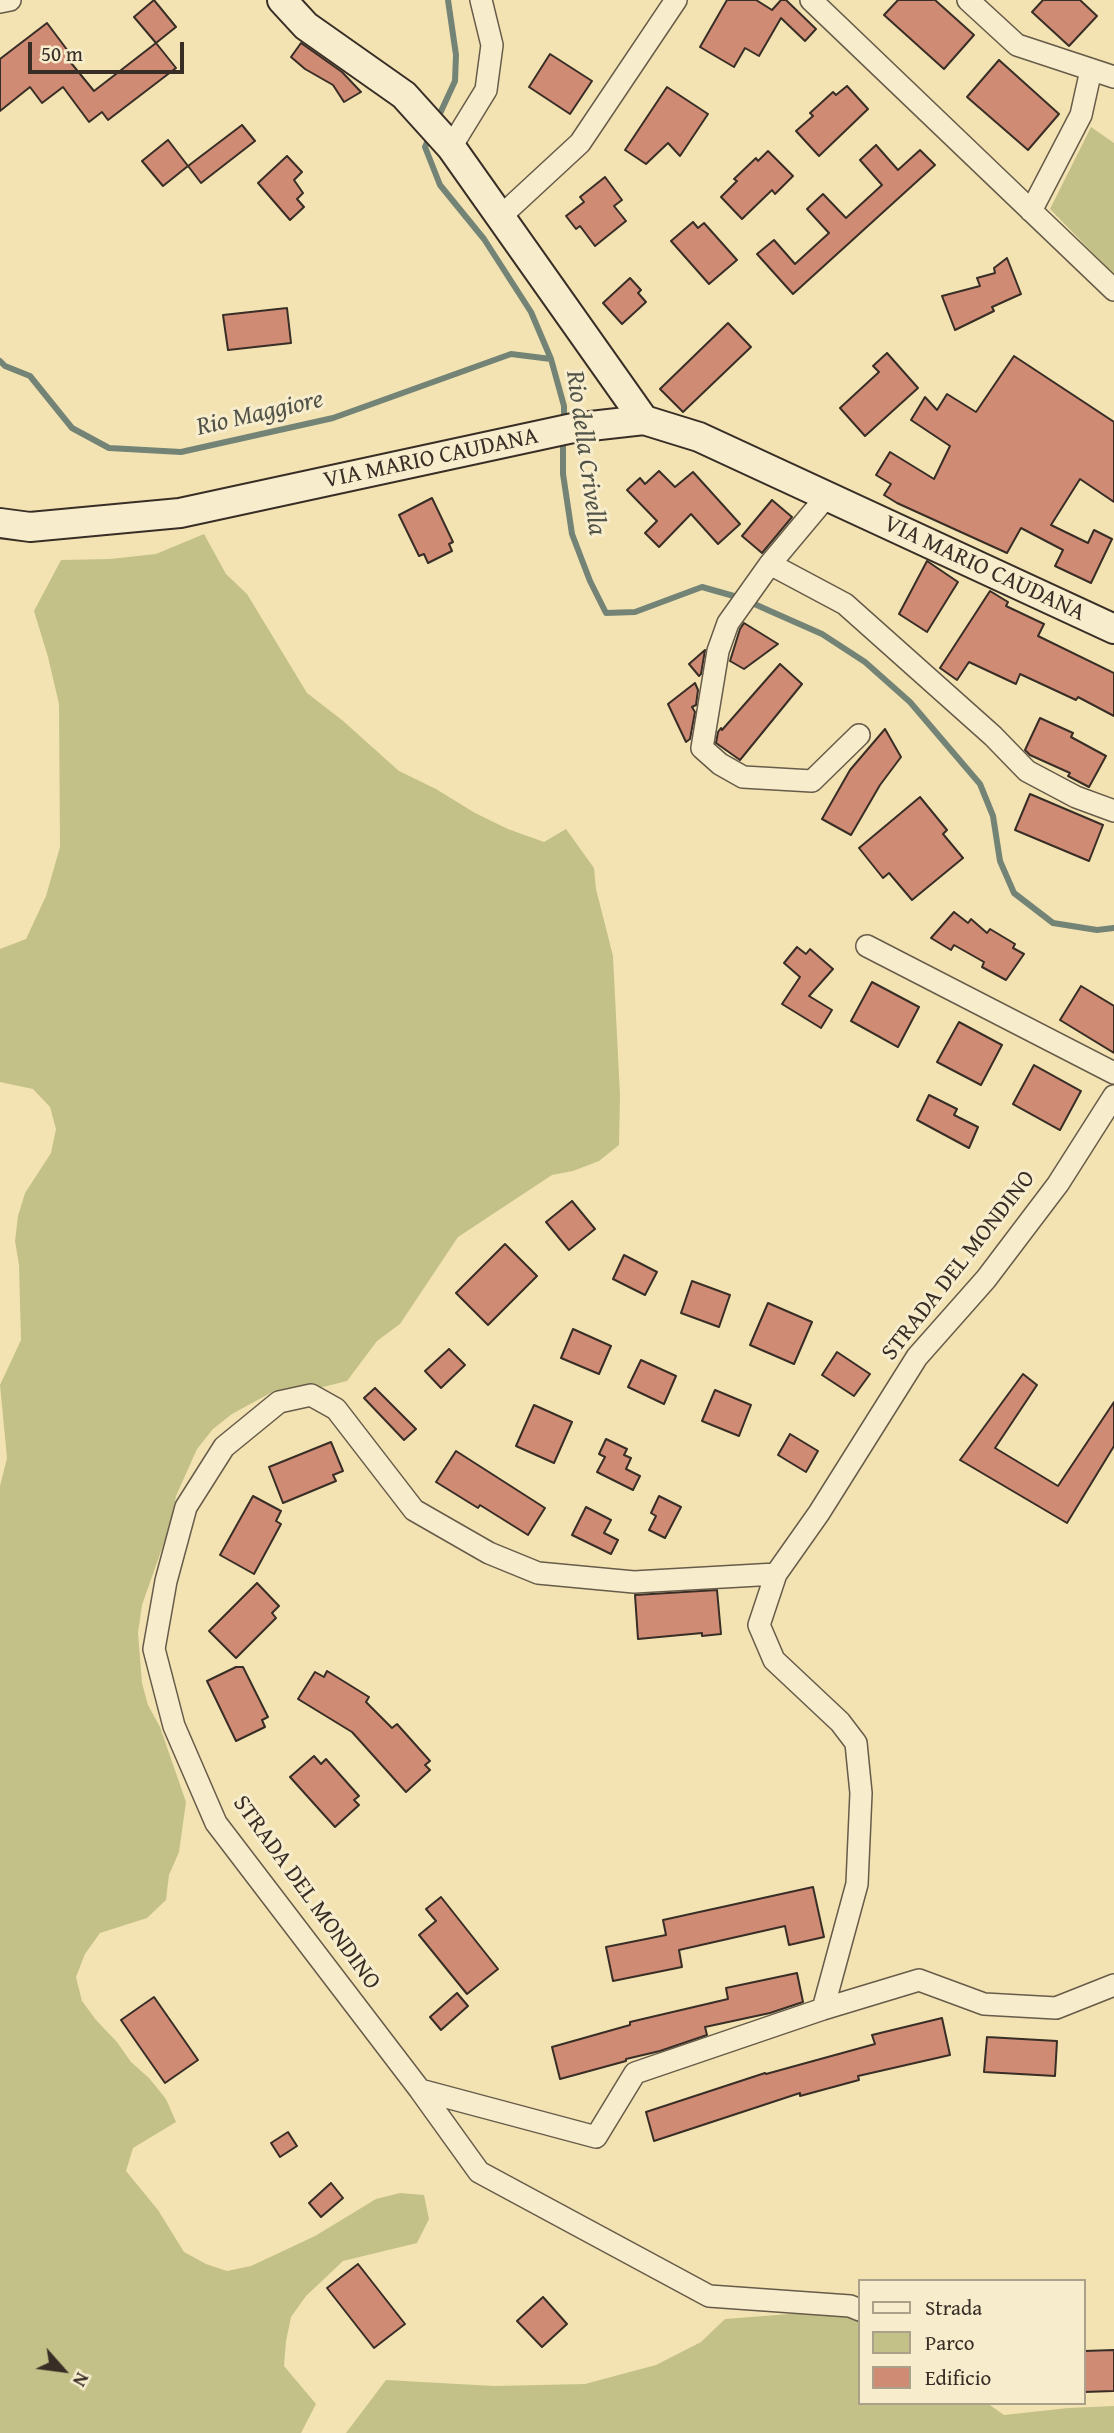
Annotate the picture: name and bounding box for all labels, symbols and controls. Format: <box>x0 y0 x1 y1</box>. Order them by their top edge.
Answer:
scale bar <box>32 28 187 72</box>
text: 50 m <box>41 38 83 69</box>
water label: Rio della Crivella <box>558 369 612 537</box>
water label: Rio Maggiore <box>193 384 327 444</box>
street label: VIA MARIO CAUDANA <box>321 422 541 496</box>
street label: VIA MARIO CAUDANA <box>879 510 1089 628</box>
street label: STRADA DEL MONDINO <box>876 1165 1042 1367</box>
street label: STRADA DEL MONDINO <box>226 1790 386 1996</box>
legend <box>858 2279 1086 2405</box>
text: Strada <box>925 2292 982 2323</box>
text: Parco <box>925 2327 975 2358</box>
north arrow <box>28 2335 98 2405</box>
text: Edificio <box>925 2362 991 2393</box>
text: N <box>66 2368 97 2392</box>

